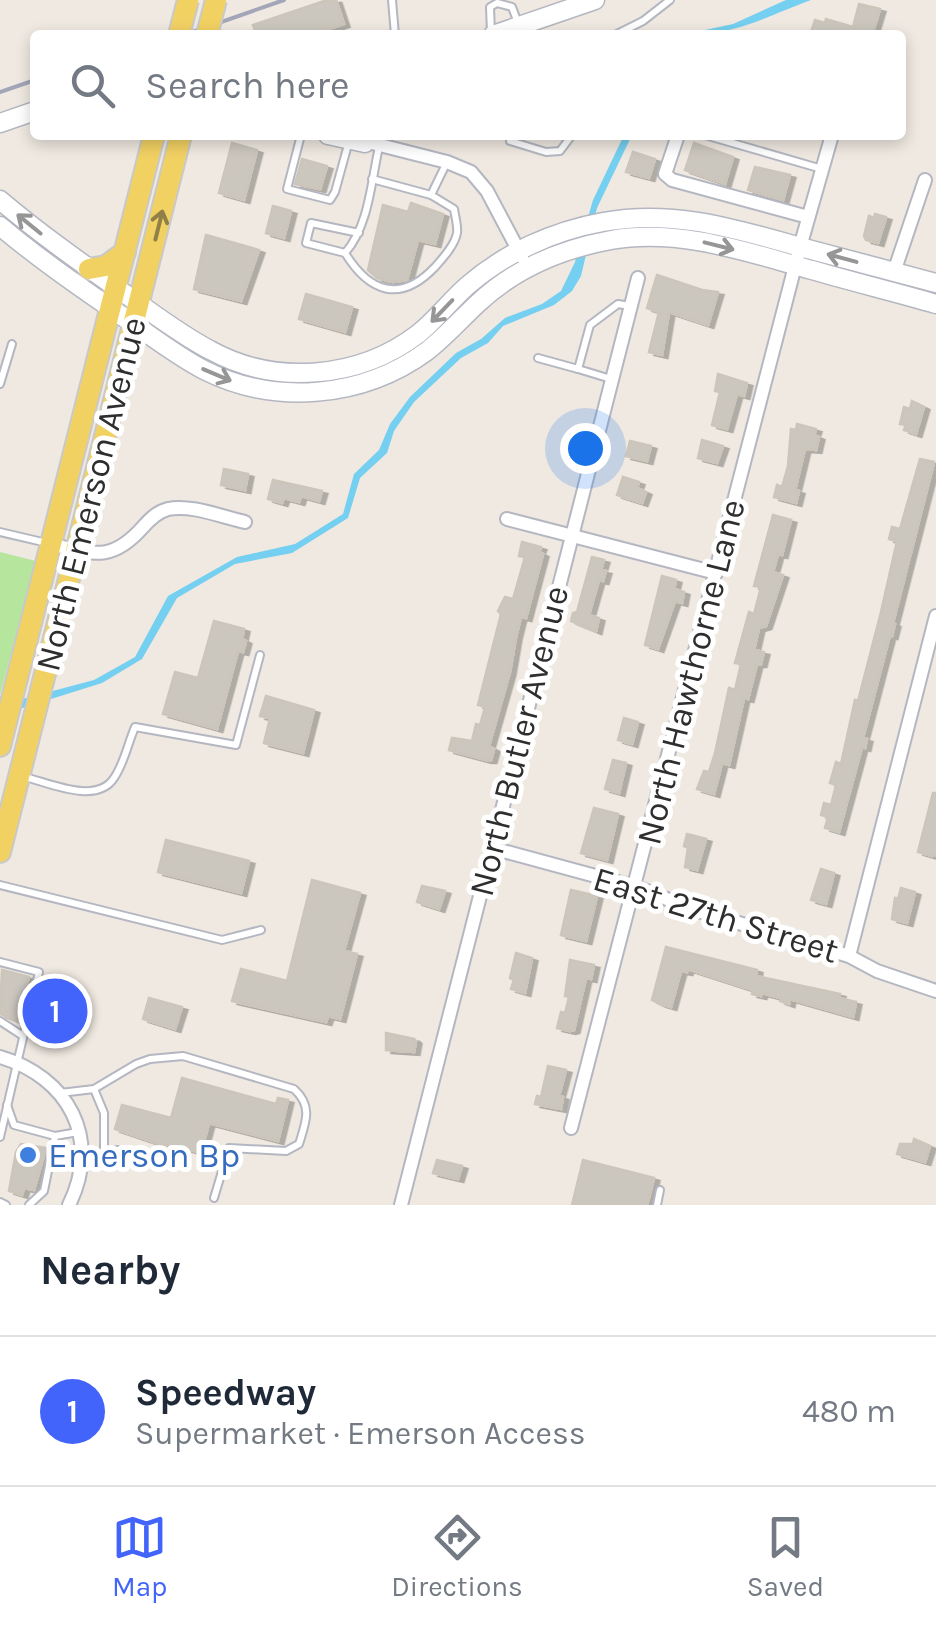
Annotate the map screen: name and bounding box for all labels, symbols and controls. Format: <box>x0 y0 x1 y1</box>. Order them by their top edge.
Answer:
search box <box>30 30 906 140</box>
icon: search <box>65 58 120 113</box>
text: Search here <box>145 63 349 108</box>
one-way arrow <box>150 210 169 241</box>
one-way arrow <box>16 213 42 235</box>
one-way arrow <box>703 237 734 256</box>
one-way arrow <box>827 247 858 266</box>
one-way arrow <box>431 298 455 322</box>
street label: North Emerson Avenue <box>27 313 155 675</box>
one-way arrow <box>201 367 232 385</box>
your location <box>560 423 611 474</box>
street label: North Hawthorne Lane <box>628 495 754 849</box>
street label: North Butler Avenue <box>461 582 577 900</box>
street label: East 27th Street <box>588 858 844 972</box>
pin: 1 <box>22 974 88 1048</box>
place label: Emerson Bp <box>48 1135 240 1176</box>
marker: Emerson Bp <box>17 1144 39 1166</box>
text: Nearby <box>40 1245 180 1295</box>
text: Speedway <box>135 1370 316 1415</box>
text: 1 <box>67 1393 78 1430</box>
text: 480 m <box>802 1393 896 1430</box>
text: Supermarket · Emerson Access <box>135 1415 586 1452</box>
tab: Map <box>112 1510 167 1603</box>
tab: Directions <box>391 1510 523 1603</box>
tab: Saved <box>747 1510 824 1603</box>

